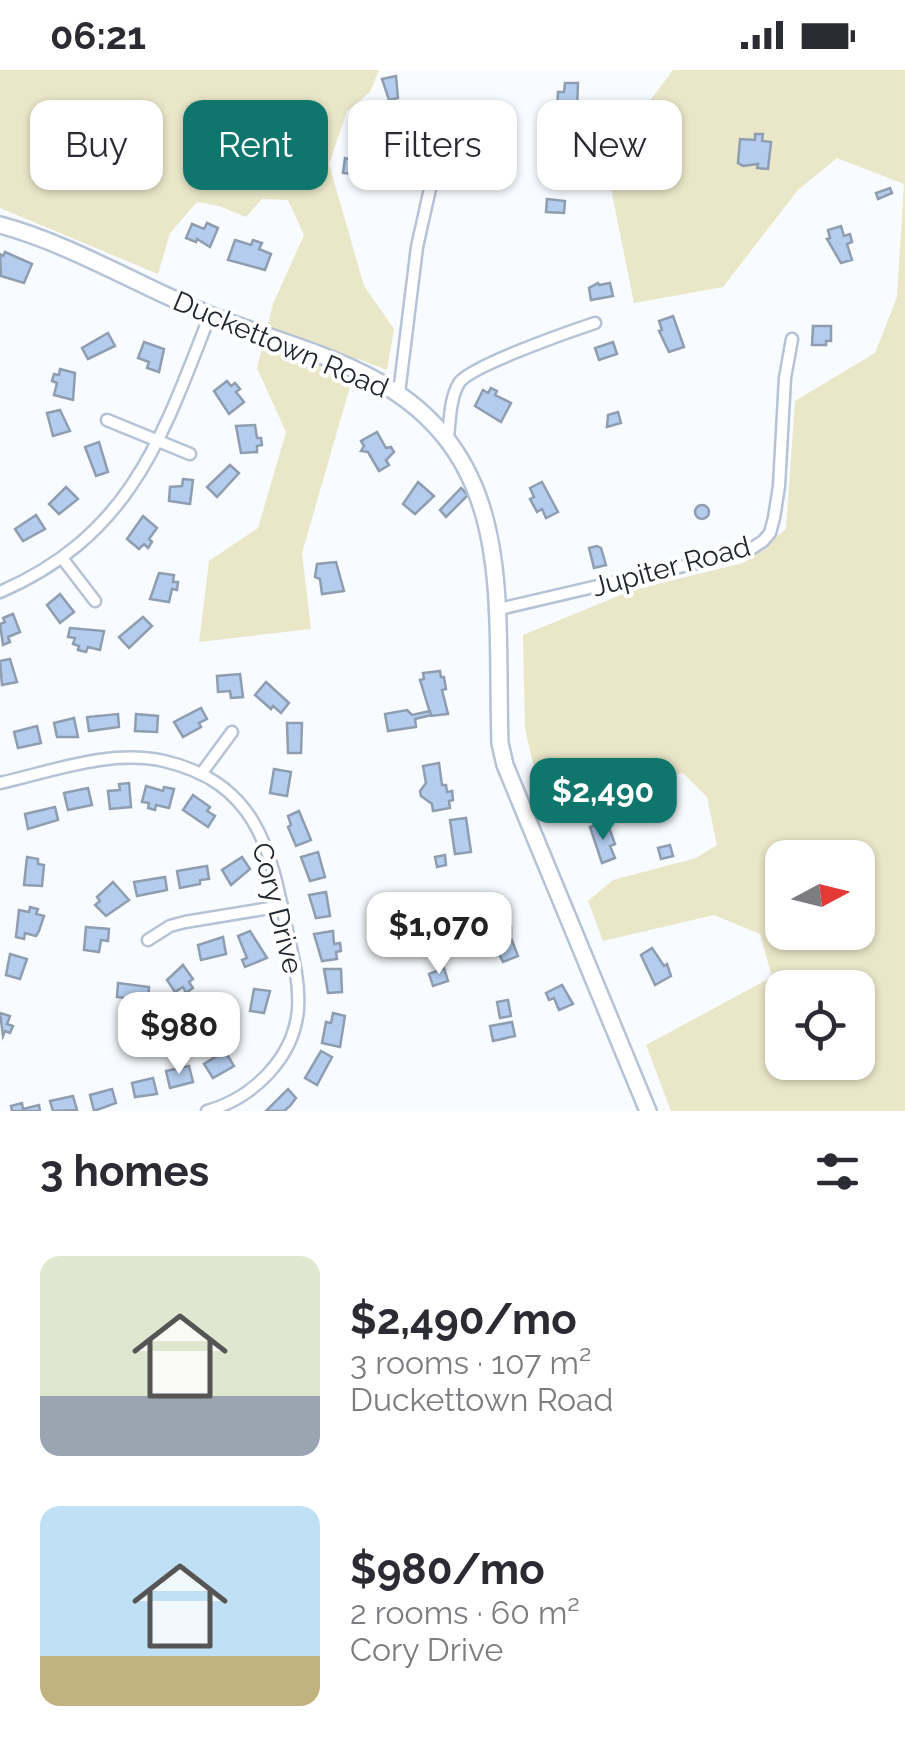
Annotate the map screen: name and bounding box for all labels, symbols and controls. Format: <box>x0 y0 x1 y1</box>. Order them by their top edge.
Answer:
text: 06:21 <box>50 13 146 58</box>
chip: Buy <box>30 100 163 190</box>
chip: Rent <box>183 100 328 190</box>
chip: Filters <box>348 100 517 190</box>
chip: New <box>537 100 682 190</box>
street label: Duckettown Road <box>168 284 393 405</box>
street label: Jupiter Road <box>588 530 754 603</box>
pin: $2,490 <box>522 758 684 843</box>
text: $2,490 <box>552 772 654 809</box>
street label: Cory Drive <box>245 839 310 977</box>
north arrow <box>765 840 875 950</box>
map controls <box>765 840 875 1080</box>
pin: $1,070 <box>358 892 520 977</box>
text: $1,070 <box>389 906 489 943</box>
button: locate <box>765 970 875 1080</box>
pin: $980 <box>120 992 238 1077</box>
text: $980 <box>140 1006 218 1043</box>
icon: filters <box>810 1144 865 1199</box>
text: 3 homes <box>40 1147 209 1196</box>
text: $2,490/mo <box>350 1295 577 1344</box>
icon: home <box>120 1296 240 1416</box>
text: 3 rooms · 107 m² <box>350 1344 591 1381</box>
text: Duckettown Road <box>350 1381 613 1418</box>
text: $980/mo <box>350 1545 545 1594</box>
icon: home <box>120 1546 240 1666</box>
text: 2 rooms · 60 m² <box>350 1594 580 1631</box>
text: Cory Drive <box>350 1631 503 1668</box>

